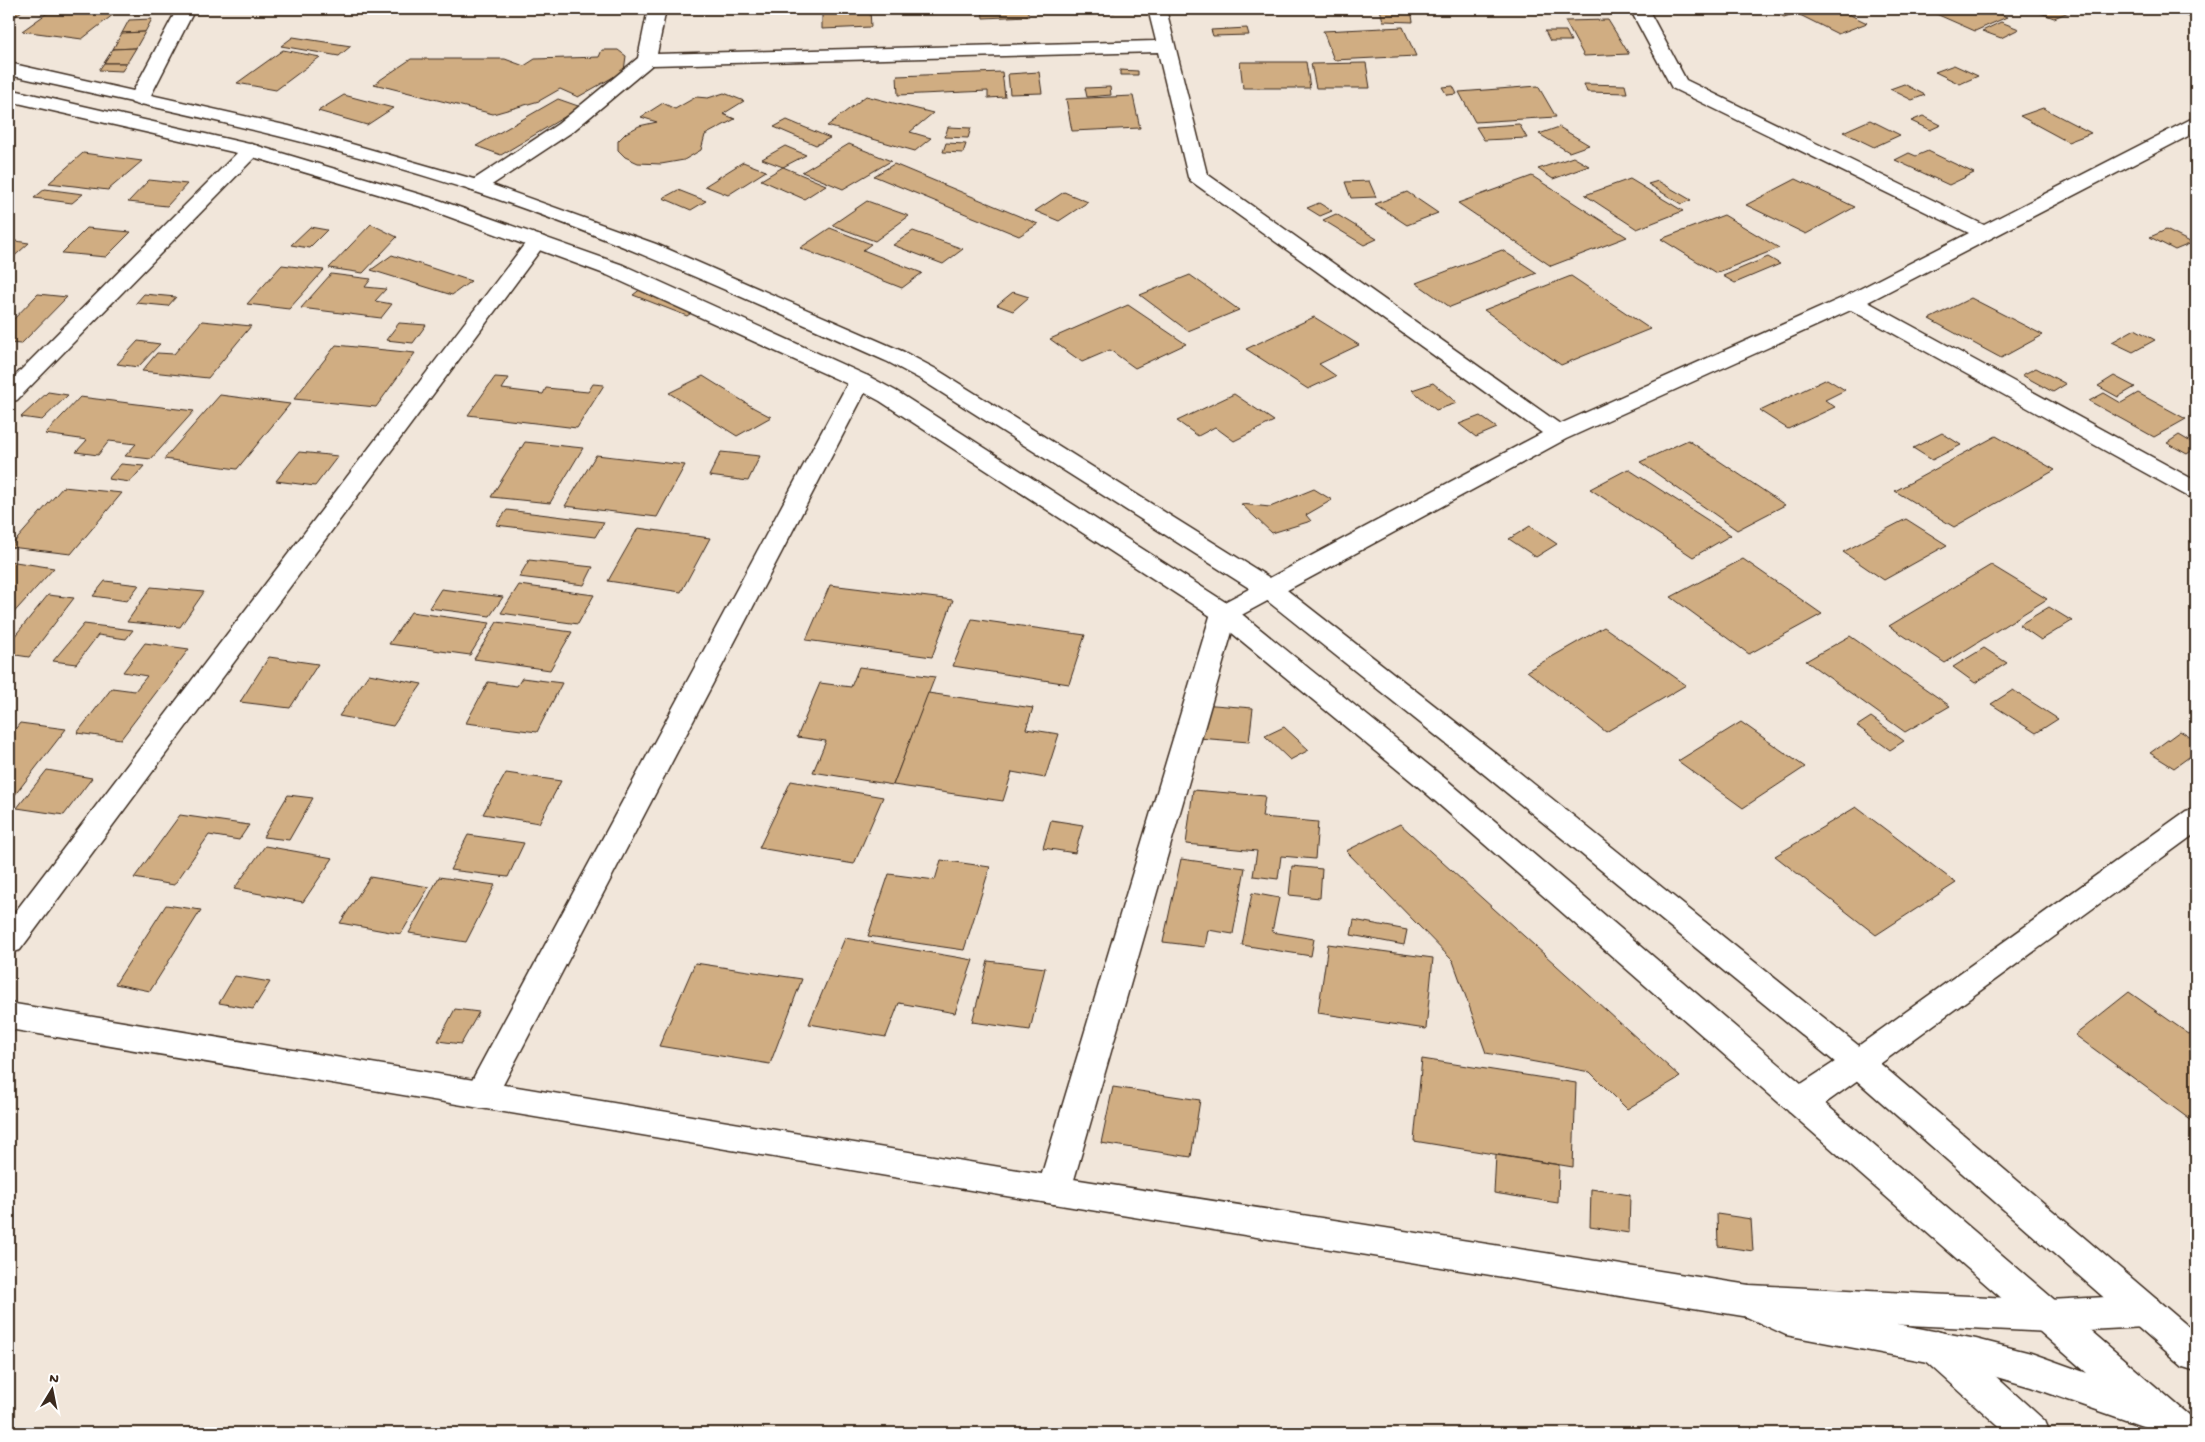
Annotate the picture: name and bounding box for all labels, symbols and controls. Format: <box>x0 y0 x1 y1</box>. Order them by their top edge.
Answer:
north arrow <box>28 1364 78 1414</box>
text: N <box>48 1370 60 1389</box>

